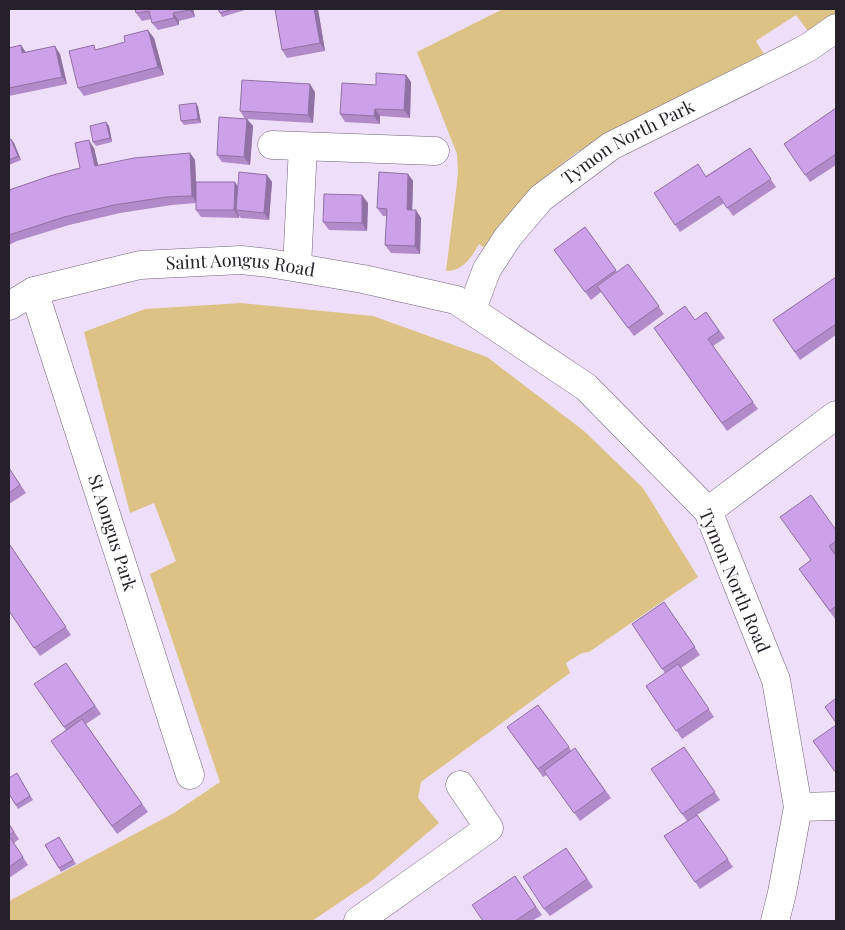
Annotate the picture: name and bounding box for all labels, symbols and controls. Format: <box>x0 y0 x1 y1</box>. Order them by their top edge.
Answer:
street label: Tymon North Park <box>556 93 698 190</box>
street label: Saint Aongus Road <box>165 247 317 282</box>
street label: St Aongus Park <box>83 471 143 594</box>
street label: Tymon North Road <box>694 505 776 657</box>

